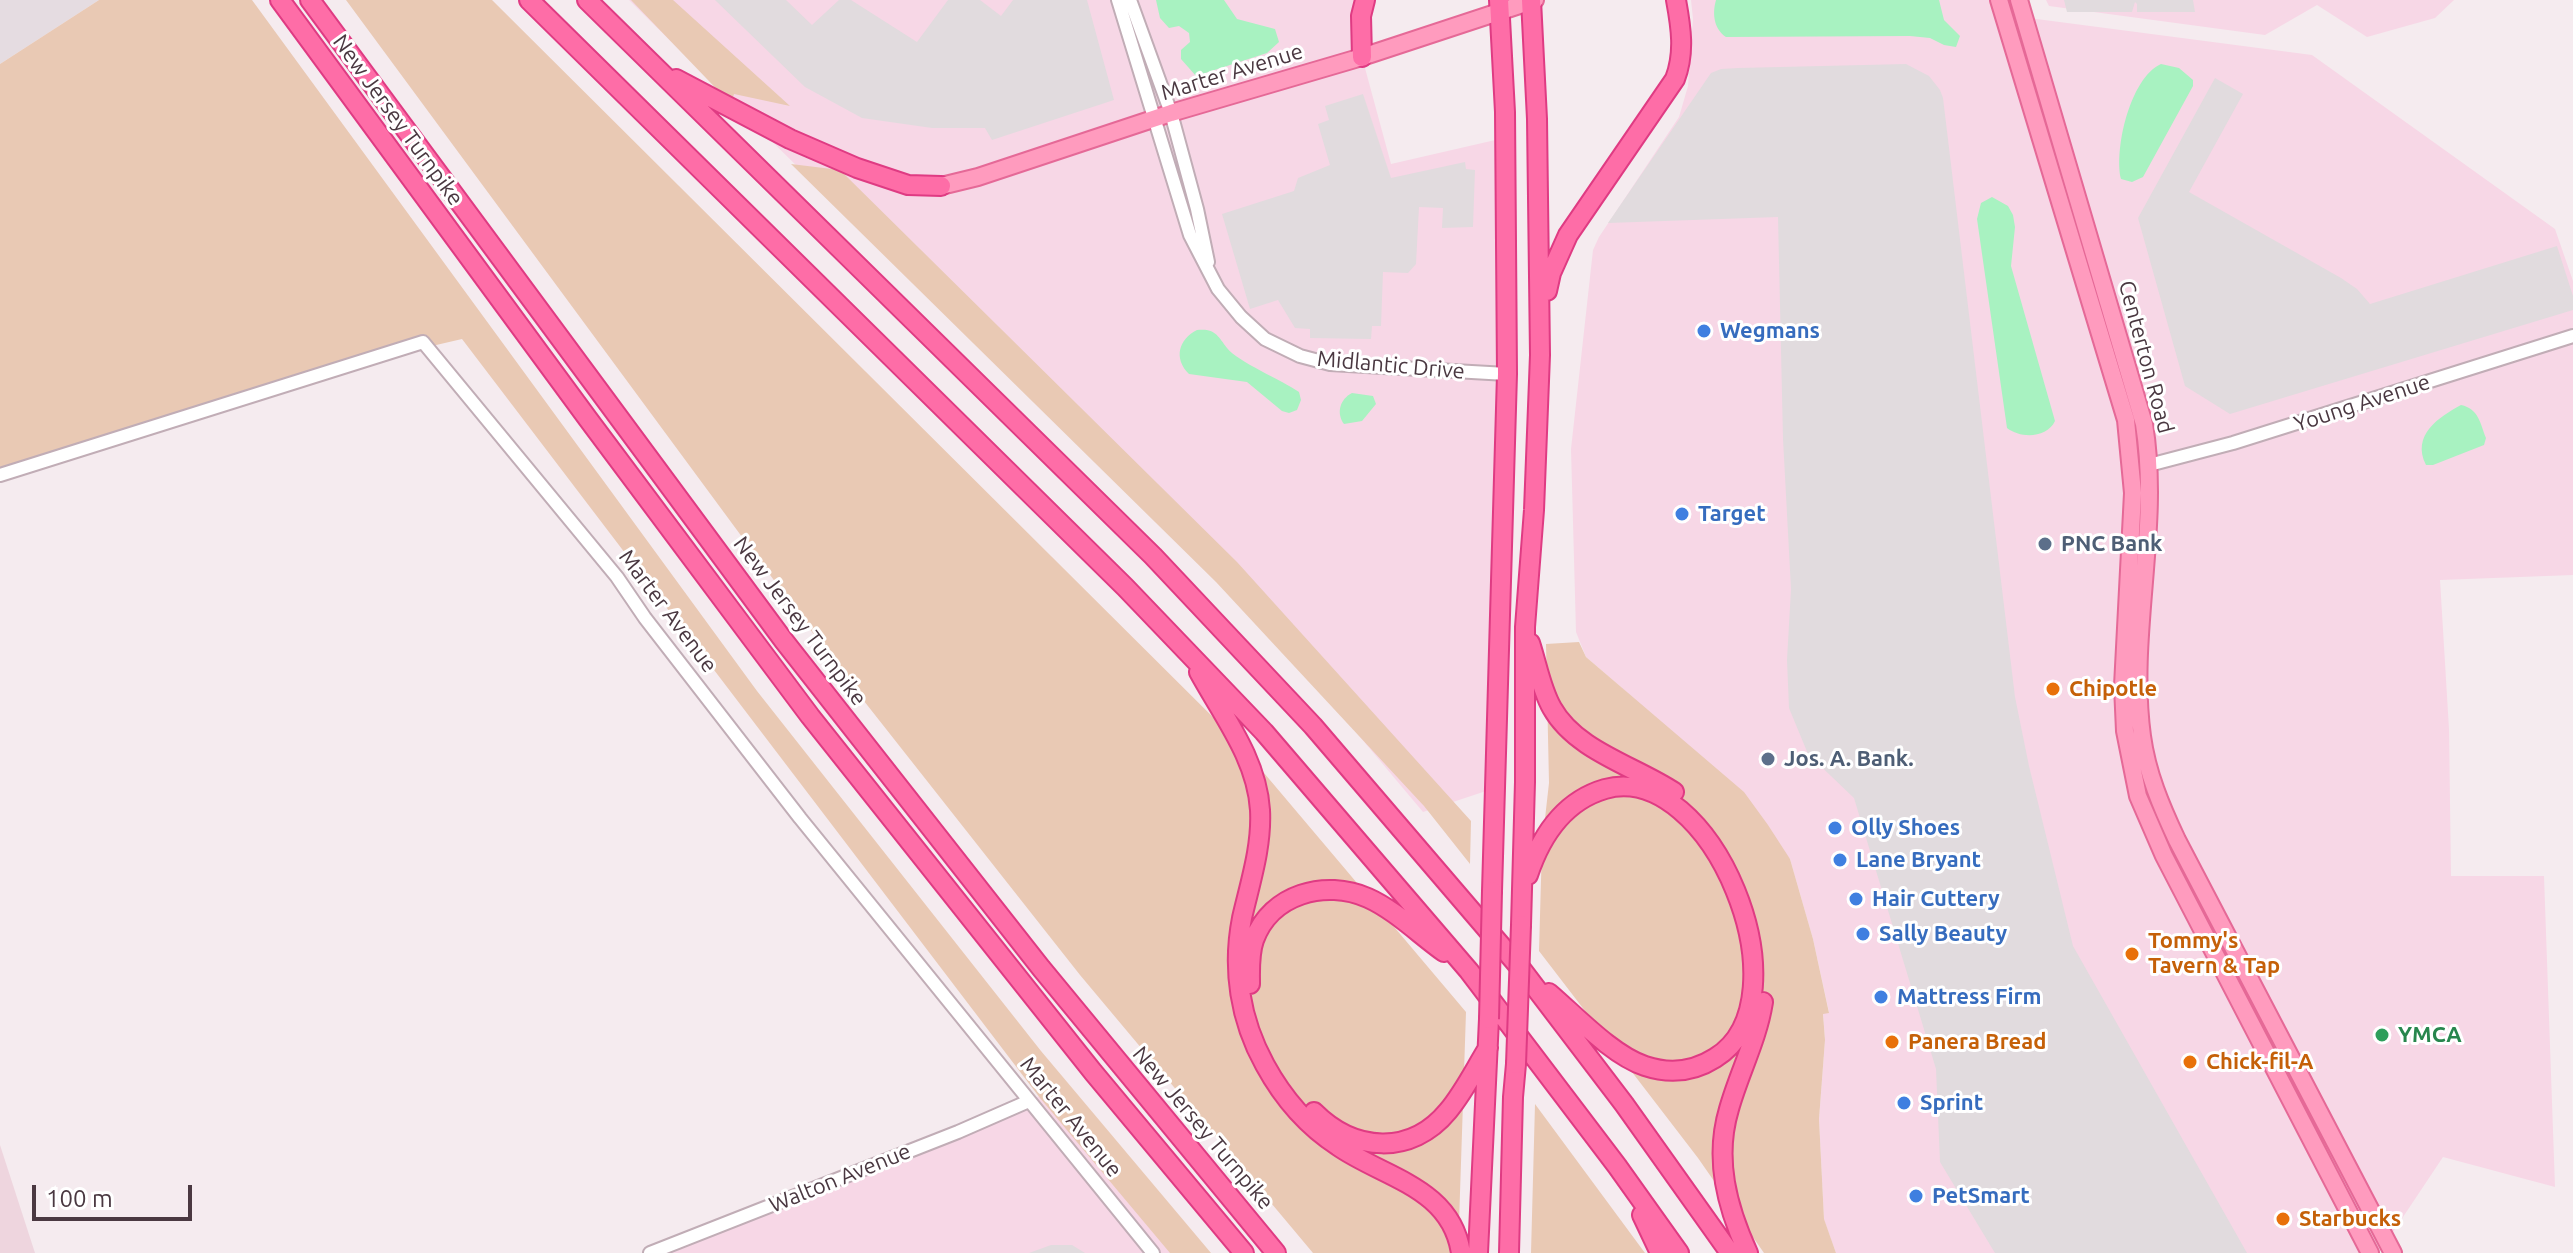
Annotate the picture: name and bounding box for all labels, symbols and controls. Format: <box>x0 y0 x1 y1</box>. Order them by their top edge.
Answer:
street label: New Jersey Turnpike <box>327 29 469 211</box>
street label: Marter Avenue <box>1158 38 1306 106</box>
street label: Centerton Road <box>2113 278 2179 436</box>
place label: Wegmans <box>1720 318 1820 344</box>
marker: Wegmans <box>1695 322 1713 340</box>
street label: Midlantic Drive <box>1316 345 1466 385</box>
street label: Young Avenue <box>2291 369 2433 437</box>
place label: Target <box>1698 501 1766 527</box>
marker: Target <box>1673 505 1691 523</box>
street label: New Jersey Turnpike <box>728 531 872 711</box>
place label: PNC Bank <box>2061 531 2162 557</box>
marker: PNC Bank <box>2036 535 2054 553</box>
street label: Marter Avenue <box>613 544 723 678</box>
place label: Chipotle <box>2069 676 2157 702</box>
marker: Chipotle <box>2044 680 2062 698</box>
place label: Jos. A. Bank. <box>1784 746 1914 772</box>
marker: Jos. A. Bank. <box>1759 750 1777 768</box>
place label: Olly Shoes <box>1851 815 1960 841</box>
marker: Olly Shoes <box>1826 819 1844 837</box>
place label: Lane Bryant <box>1856 847 1981 873</box>
marker: Lane Bryant <box>1831 851 1849 869</box>
place label: Hair Cuttery <box>1872 886 2000 912</box>
marker: Hair Cuttery <box>1847 890 1865 908</box>
place label: Sally Beauty <box>1879 921 2007 947</box>
marker: Sally Beauty <box>1854 925 1872 943</box>
place label: Tommy's Tavern & Tap <box>2148 928 2280 980</box>
marker: Tommy's Tavern & Tap <box>2123 945 2141 963</box>
place label: Mattress Firm <box>1897 984 2042 1010</box>
marker: Mattress Firm <box>1872 988 1890 1006</box>
place label: YMCA <box>2398 1022 2462 1048</box>
marker: YMCA <box>2373 1026 2391 1044</box>
place label: Panera Bread <box>1908 1029 2046 1055</box>
marker: Panera Bread <box>1883 1033 1901 1051</box>
street label: New Jersey Turnpike <box>1127 1041 1279 1215</box>
place label: Chick-fil-A <box>2206 1049 2313 1075</box>
street label: Marter Avenue <box>1014 1052 1128 1182</box>
marker: Chick-fil-A <box>2181 1053 2199 1071</box>
place label: Sprint <box>1920 1090 1983 1116</box>
marker: Sprint <box>1895 1094 1913 1112</box>
street label: Walton Avenue <box>765 1138 915 1218</box>
scale bar <box>36 1169 196 1219</box>
place label: PetSmart <box>1932 1183 2030 1209</box>
text: 100 m <box>46 1185 113 1212</box>
marker: PetSmart <box>1907 1187 1925 1205</box>
place label: Starbucks <box>2299 1206 2401 1232</box>
marker: Starbucks <box>2274 1210 2292 1228</box>

